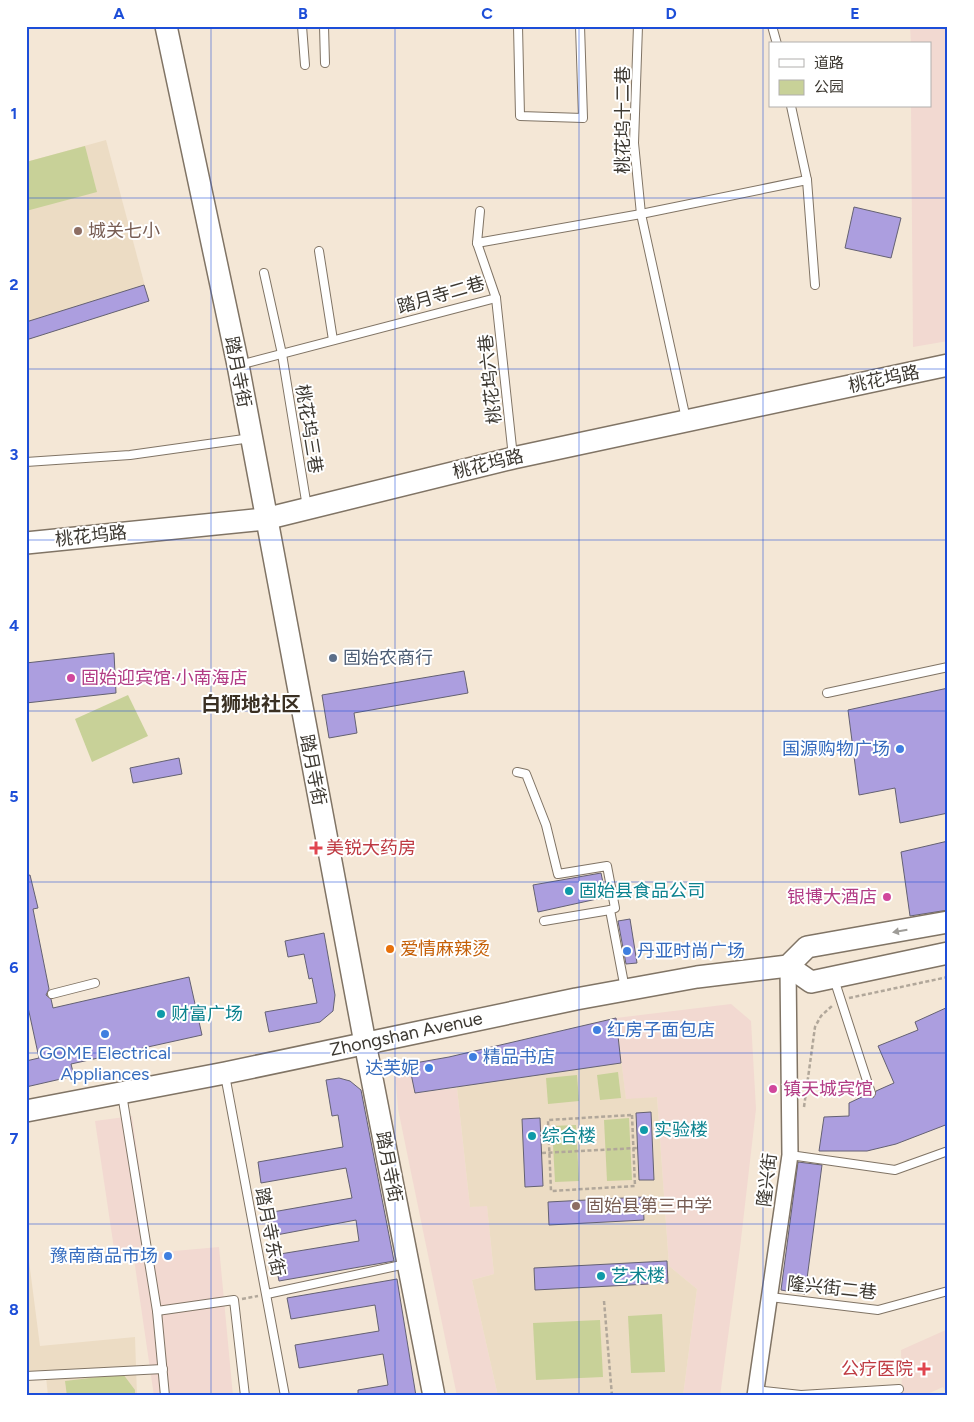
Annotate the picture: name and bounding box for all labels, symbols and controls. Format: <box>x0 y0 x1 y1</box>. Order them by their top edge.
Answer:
text: A <box>113 4 125 23</box>
text: B <box>298 4 308 23</box>
text: C <box>481 4 493 23</box>
text: D <box>665 4 677 23</box>
text: E <box>850 4 860 23</box>
legend <box>769 42 932 108</box>
text: 道路 <box>814 54 844 72</box>
street label: 桃花坞十二巷 <box>612 66 634 174</box>
text: 公园 <box>814 78 844 96</box>
text: 1 <box>11 104 17 123</box>
place label: 城关七小 <box>88 220 160 242</box>
marker: 城关七小 <box>72 225 84 237</box>
street label: 踏月寺二巷 <box>395 272 487 318</box>
text: 2 <box>9 275 19 294</box>
street label: 桃花坞六巷 <box>474 333 506 425</box>
street label: 踏月寺街 <box>220 335 256 409</box>
street label: 桃花坞路 <box>846 361 922 397</box>
street label: 桃花坞三巷 <box>291 383 327 475</box>
text: 3 <box>10 445 19 464</box>
street label: 桃花坞路 <box>450 445 526 483</box>
street label: 桃花坞路 <box>54 521 128 551</box>
text: 4 <box>9 616 19 635</box>
place label: 固始农商行 <box>343 647 433 669</box>
marker: 固始农商行 <box>327 652 339 664</box>
place label: 固始迎宾馆·小南海店 <box>81 667 248 689</box>
marker: 固始迎宾馆·小南海店 <box>65 672 77 684</box>
district label: 白狮地社区 <box>201 692 301 716</box>
street label: 踏月寺街 <box>295 733 331 807</box>
place label: 国源购物广场 <box>782 738 890 760</box>
marker: 国源购物广场 <box>894 743 906 755</box>
text: 5 <box>9 787 19 806</box>
place label: 美锐大药房 <box>326 837 416 859</box>
marker: 美锐大药房 <box>310 842 322 854</box>
place label: 固始县食品公司 <box>579 880 705 902</box>
marker: 固始县食品公司 <box>563 885 575 897</box>
place label: 银博大酒店 <box>787 886 877 908</box>
marker: 银博大酒店 <box>881 891 893 903</box>
one-way arrow <box>891 927 907 935</box>
place label: 爱情麻辣烫 <box>400 938 490 960</box>
place label: 丹亚时尚广场 <box>637 940 745 962</box>
marker: 爱情麻辣烫 <box>384 943 396 955</box>
marker: 丹亚时尚广场 <box>621 945 633 957</box>
text: 6 <box>9 958 19 977</box>
place label: 财富广场 <box>171 1003 243 1025</box>
street label: Zhongshan Avenue <box>328 1007 485 1061</box>
marker: 财富广场 <box>155 1008 167 1020</box>
place label: 红房子面包店 <box>607 1019 715 1041</box>
marker: 红房子面包店 <box>591 1024 603 1036</box>
marker: GOME Electrical Appliances <box>99 1028 111 1040</box>
place label: GOME Electrical Appliances <box>39 1042 171 1085</box>
place label: 精品书店 <box>483 1046 555 1068</box>
marker: 精品书店 <box>467 1051 479 1063</box>
place label: 达芙妮 <box>365 1057 419 1079</box>
marker: 达芙妮 <box>423 1062 435 1074</box>
place label: 镇天城宾馆 <box>783 1078 873 1100</box>
marker: 镇天城宾馆 <box>767 1083 779 1095</box>
place label: 实验楼 <box>654 1119 708 1141</box>
marker: 实验楼 <box>638 1124 650 1136</box>
place label: 综合楼 <box>542 1125 596 1147</box>
text: 7 <box>10 1129 19 1148</box>
street label: 踏月寺街 <box>371 1130 407 1204</box>
marker: 综合楼 <box>526 1130 538 1142</box>
street label: 隆兴街 <box>753 1152 781 1208</box>
street label: 踏月寺东街 <box>251 1186 289 1278</box>
place label: 固始县第三中学 <box>586 1195 712 1217</box>
marker: 固始县第三中学 <box>570 1200 582 1212</box>
place label: 豫南商品市场 <box>50 1245 158 1267</box>
marker: 豫南商品市场 <box>162 1250 174 1262</box>
place label: 艺术楼 <box>611 1265 665 1287</box>
marker: 艺术楼 <box>595 1270 607 1282</box>
street label: 隆兴街二巷 <box>786 1272 878 1304</box>
text: 8 <box>9 1300 19 1319</box>
place label: 公疗医院 <box>841 1358 913 1380</box>
marker: 公疗医院 <box>917 1362 931 1376</box>

